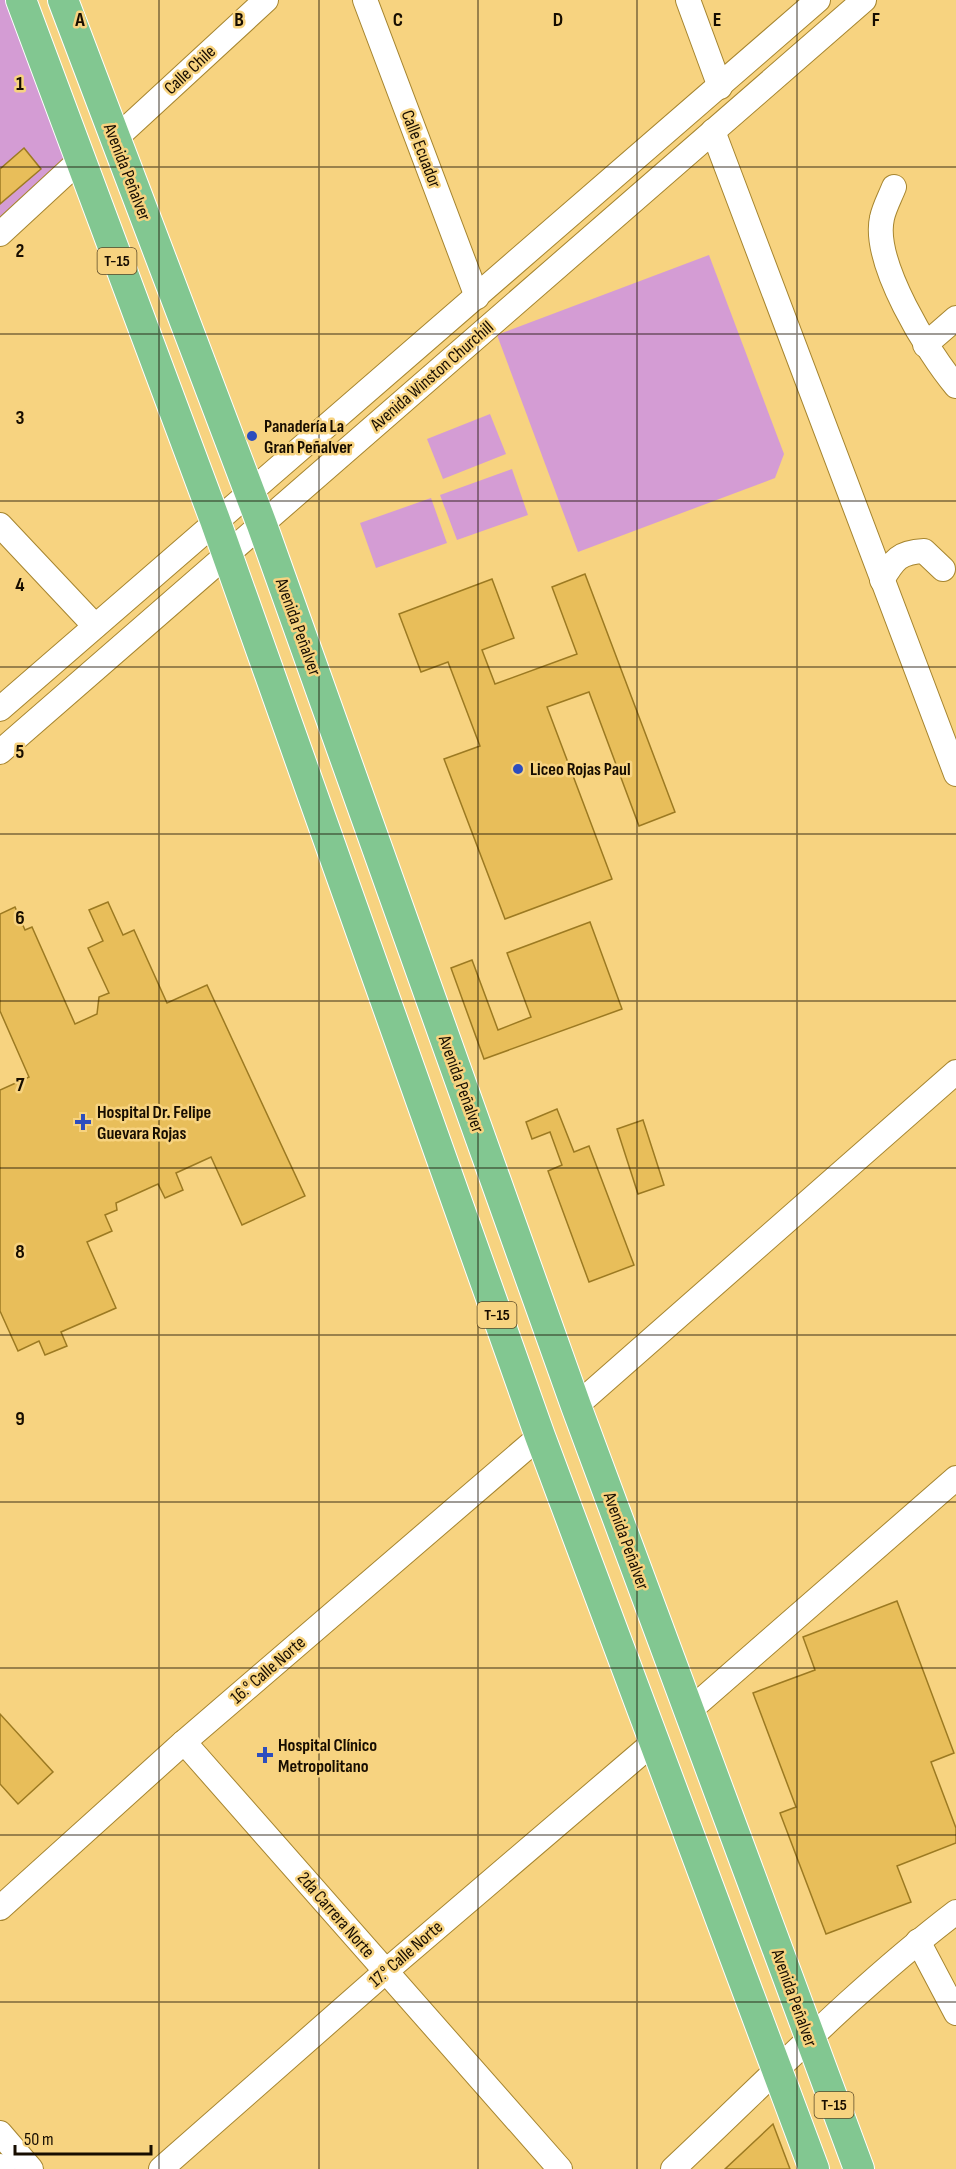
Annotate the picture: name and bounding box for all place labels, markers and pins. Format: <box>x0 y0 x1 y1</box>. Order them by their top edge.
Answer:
place label: Panadería La Gran Peñalver <box>264 416 353 458</box>
marker: Panadería La Gran Peñalver <box>245 429 259 443</box>
place label: Liceo Rojas Paul <box>530 759 631 780</box>
marker: Liceo Rojas Paul <box>511 762 525 776</box>
place label: Hospital Dr. Felipe Guevara Rojas <box>97 1102 211 1144</box>
marker: Hospital Dr. Felipe Guevara Rojas <box>74 1113 92 1131</box>
place label: Hospital Clínico Metropolitano <box>278 1735 377 1777</box>
marker: Hospital Clínico Metropolitano <box>256 1746 274 1764</box>

